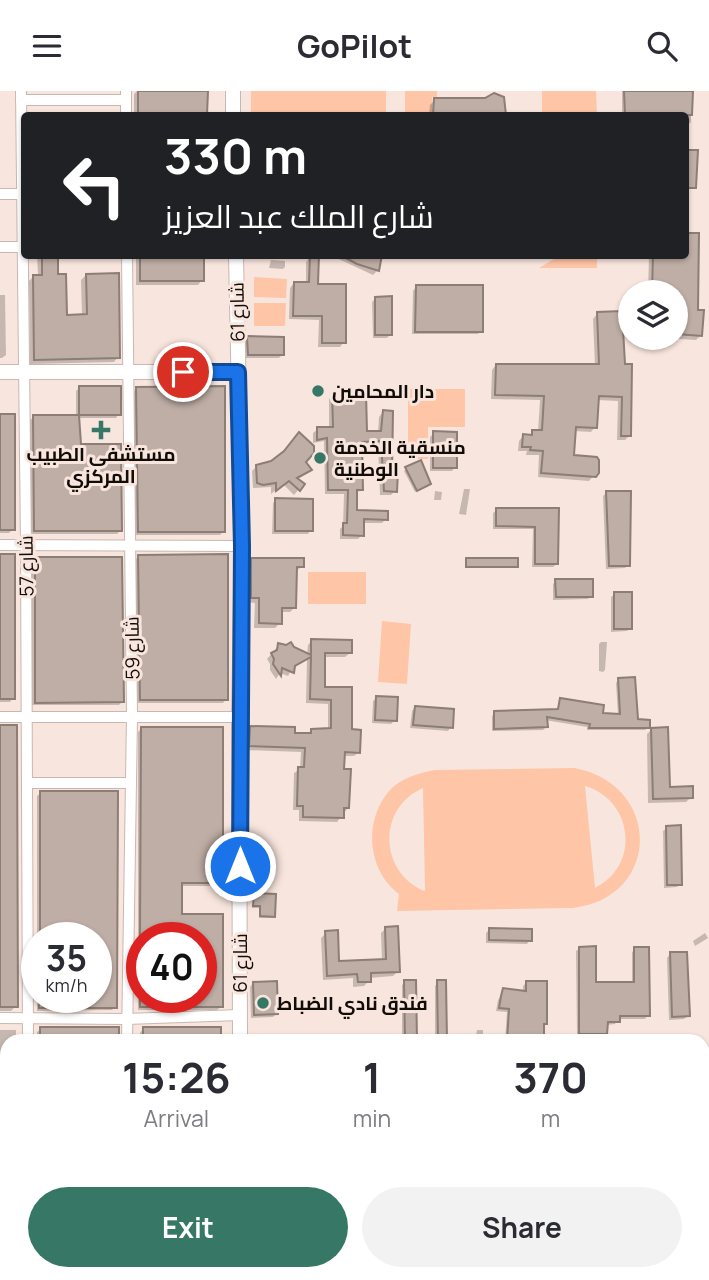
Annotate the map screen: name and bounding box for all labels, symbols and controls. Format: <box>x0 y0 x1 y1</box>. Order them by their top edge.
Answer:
text: GoPilot <box>297 24 412 68</box>
icon: menu <box>28 27 66 65</box>
icon: search <box>643 27 681 65</box>
text: 330 m <box>164 122 307 189</box>
icon: left <box>49 140 140 231</box>
text: شارع الملك عبد العزيز <box>164 194 434 238</box>
map controls <box>618 280 688 350</box>
button: layers <box>618 280 688 350</box>
street label: شارع 61 <box>223 282 252 342</box>
pin <box>153 342 213 402</box>
icon: arrive <box>164 353 202 391</box>
place label: دار المحامين <box>332 378 434 404</box>
marker: دار المحامين <box>310 383 326 399</box>
marker: مستشفى الطبيب المركزي <box>91 420 111 440</box>
place label: منسقية الخدمة الوطنية <box>334 434 466 482</box>
place label: مستشفى الطبيب المركزي <box>27 441 176 492</box>
marker: منسقية الخدمة الوطنية <box>312 450 328 466</box>
street label: شارع 57 <box>12 535 41 597</box>
street label: شارع 59 <box>118 616 147 680</box>
position arrow <box>203 829 277 903</box>
speed limit sign: 40 <box>126 922 217 1013</box>
street label: شارع 61 <box>227 933 254 993</box>
text: 35 <box>46 934 87 982</box>
text: km/h <box>46 973 87 997</box>
place label: فندق نادي الضباط <box>277 990 428 1019</box>
marker: فندق نادي الضباط <box>255 995 271 1011</box>
text: 15:26 <box>122 1048 231 1106</box>
text: 1 <box>363 1048 381 1106</box>
text: 370 <box>513 1048 588 1106</box>
text: Arrival <box>144 1102 209 1134</box>
text: min <box>353 1102 391 1134</box>
text: m <box>541 1102 560 1134</box>
button: Exit <box>28 1187 348 1267</box>
button: Share <box>362 1187 682 1267</box>

